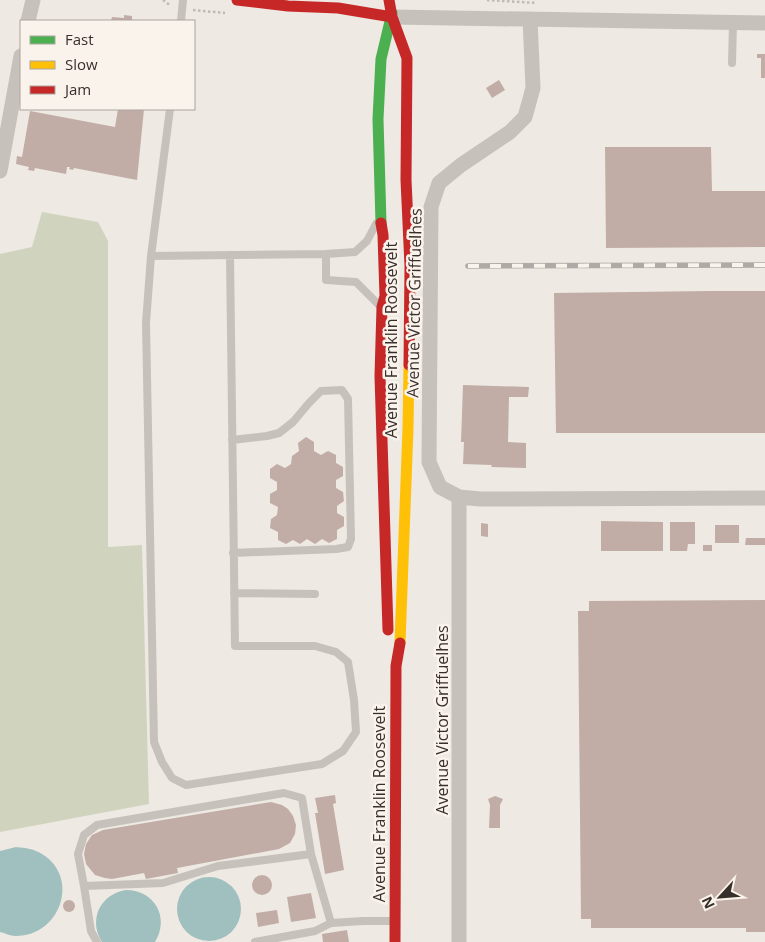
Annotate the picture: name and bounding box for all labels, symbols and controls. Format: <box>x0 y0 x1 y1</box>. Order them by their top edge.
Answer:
legend <box>20 20 195 110</box>
text: Fast <box>65 29 94 49</box>
text: Slow <box>65 54 98 74</box>
text: Jam <box>63 79 91 99</box>
street label: Avenue Victor Griffuelhes <box>401 208 427 398</box>
street label: Avenue Franklin Roosevelt <box>380 242 402 438</box>
street label: Avenue Victor Griffuelhes <box>431 625 453 815</box>
street label: Avenue Franklin Roosevelt <box>368 706 390 902</box>
north arrow <box>695 872 745 922</box>
text: N <box>697 894 719 912</box>

